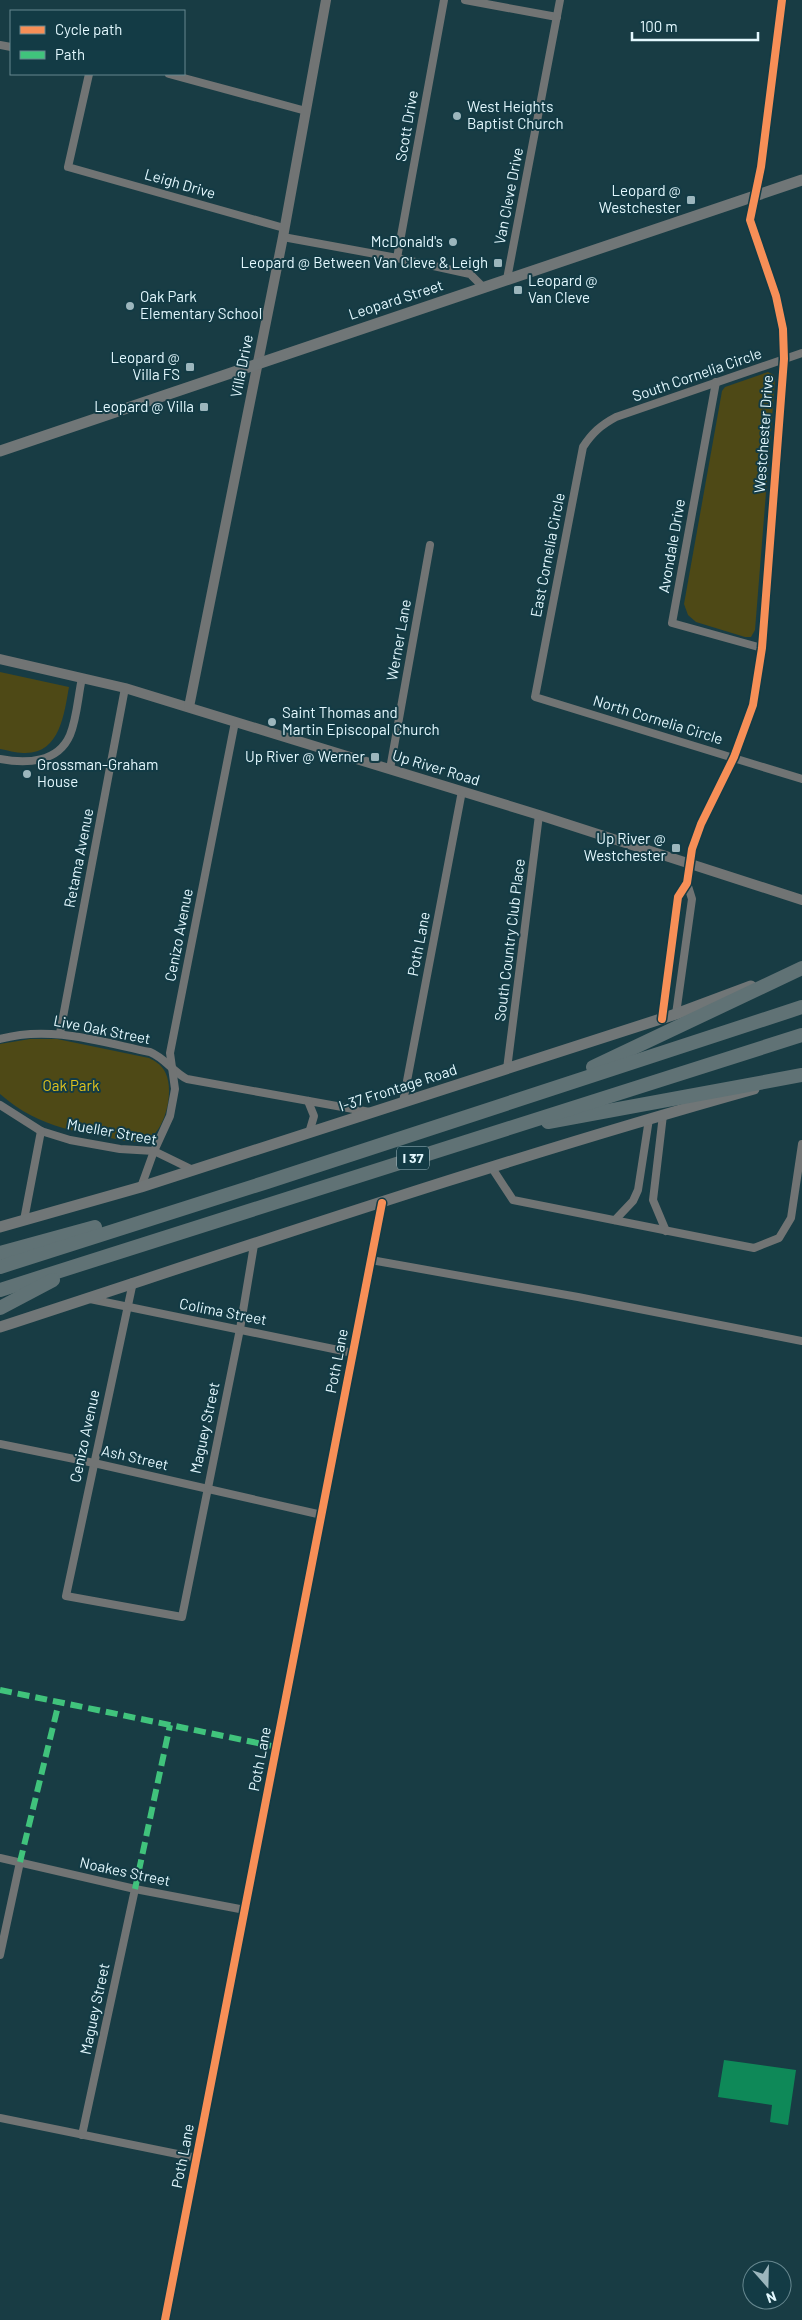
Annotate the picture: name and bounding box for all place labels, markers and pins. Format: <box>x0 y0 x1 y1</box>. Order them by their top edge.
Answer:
place label: West Heights Baptist Church <box>467 97 564 132</box>
marker: West Heights Baptist Church <box>451 110 463 122</box>
place label: Leopard @ Westchester <box>599 181 682 216</box>
marker: Leopard @ Westchester <box>685 194 697 206</box>
place label: McDonald's <box>371 232 443 250</box>
marker: McDonald's <box>447 236 459 248</box>
place label: Leopard @ Between Van Cleve & Leigh <box>241 253 488 271</box>
marker: Leopard @ Between Van Cleve & Leigh <box>492 257 504 269</box>
place label: Leopard @ Van Cleve <box>528 271 598 306</box>
marker: Leopard @ Van Cleve <box>512 284 524 296</box>
place label: Oak Park Elementary School <box>140 287 262 322</box>
marker: Oak Park Elementary School <box>124 300 136 312</box>
place label: Leopard @ Villa FS <box>110 348 180 383</box>
marker: Leopard @ Villa FS <box>184 361 196 373</box>
place label: Leopard @ Villa <box>94 397 194 415</box>
marker: Leopard @ Villa <box>198 401 210 413</box>
place label: Saint Thomas and Martin Episcopal Church <box>282 703 440 738</box>
marker: Saint Thomas and Martin Episcopal Church <box>266 716 278 728</box>
place label: Up River @ Werner <box>245 747 366 765</box>
marker: Up River @ Werner <box>369 751 381 763</box>
place label: Grossman-Graham House <box>37 755 158 790</box>
marker: Grossman-Graham House <box>21 768 33 780</box>
place label: Up River @ Westchester <box>584 829 667 864</box>
marker: Up River @ Westchester <box>670 842 682 854</box>

